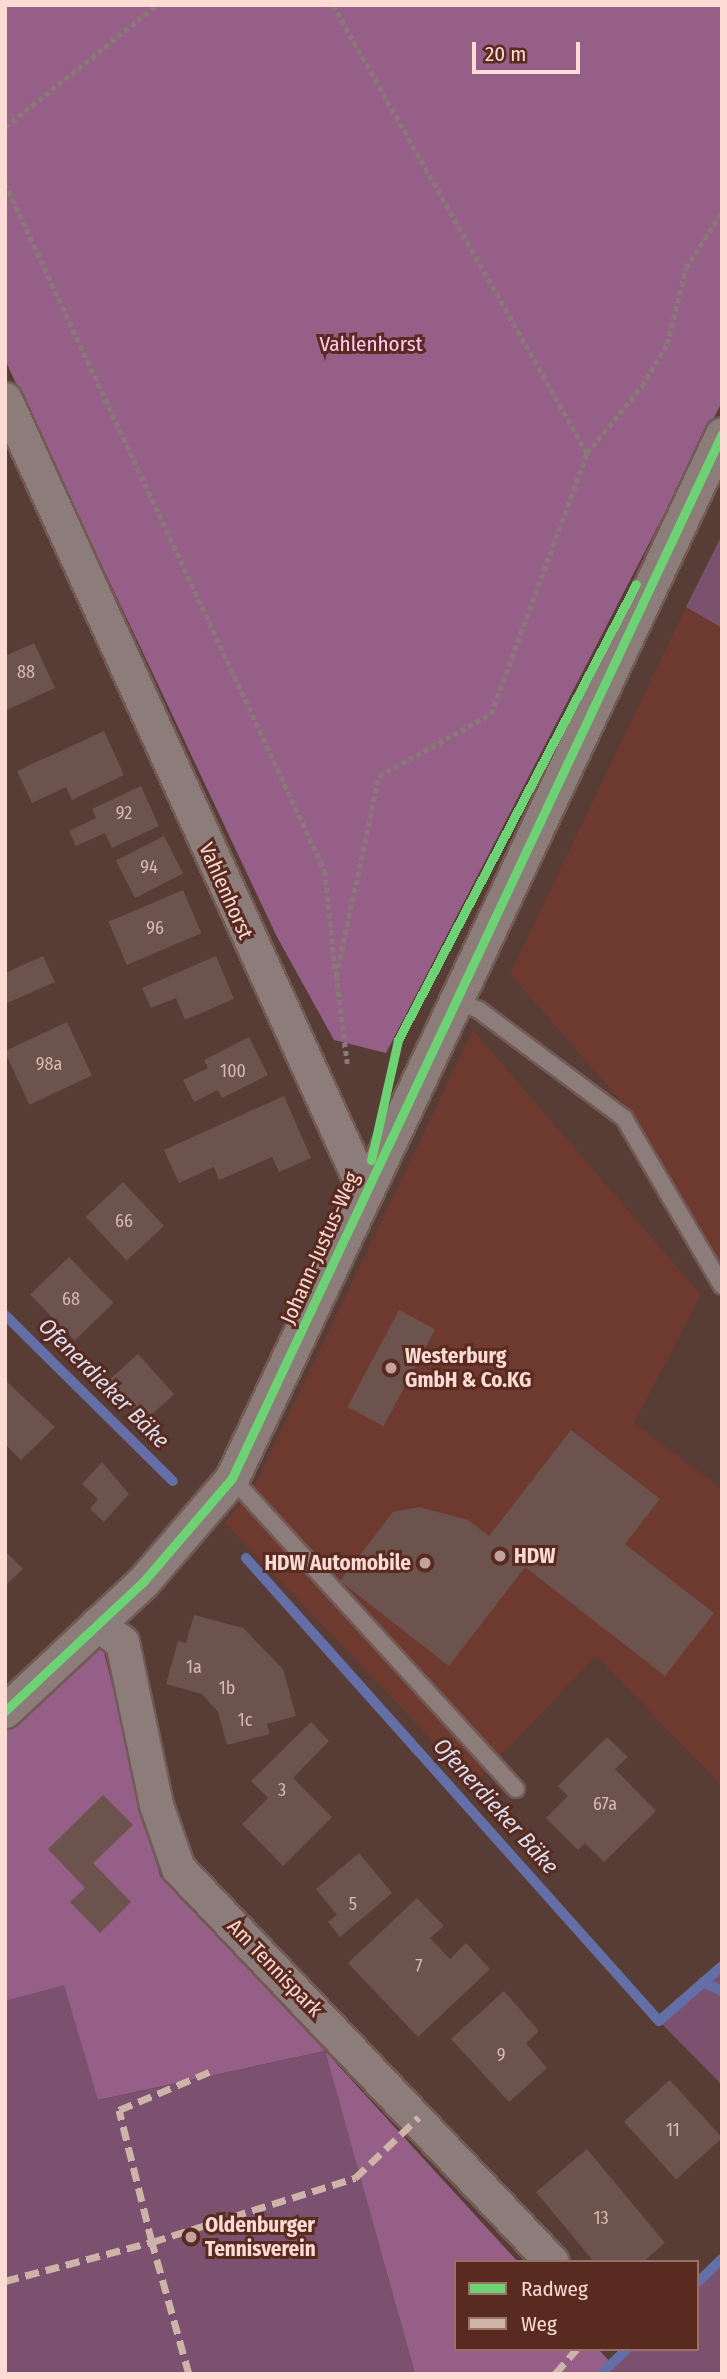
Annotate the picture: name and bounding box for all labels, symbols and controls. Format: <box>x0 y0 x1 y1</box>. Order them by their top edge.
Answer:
scale bar <box>475 28 584 72</box>
text: 20 m <box>485 41 526 67</box>
park label: Vahlenhorst <box>319 331 423 357</box>
house number: 88 <box>17 661 35 683</box>
house number: 92 <box>116 802 132 824</box>
street label: Vahlenhorst <box>194 839 258 943</box>
house number: 94 <box>140 856 158 878</box>
house number: 96 <box>146 917 164 939</box>
house number: 98a <box>36 1053 62 1075</box>
house number: 100 <box>220 1060 246 1082</box>
street label: Johann-Justus-Weg <box>275 1168 365 1328</box>
house number: 66 <box>115 1210 133 1232</box>
house number: 68 <box>62 1288 80 1310</box>
water label: Ofenerdieker Bäke <box>33 1312 175 1454</box>
place label: Westerburg GmbH & Co.KG <box>405 1343 531 1393</box>
marker: Westerburg GmbH & Co.KG <box>383 1360 399 1376</box>
place label: HDW <box>514 1543 555 1569</box>
marker: HDW <box>492 1548 508 1564</box>
place label: HDW Automobile <box>264 1550 411 1576</box>
marker: HDW Automobile <box>417 1555 433 1571</box>
house number: 1a <box>186 1656 202 1678</box>
house number: 1b <box>219 1677 235 1699</box>
house number: 1c <box>238 1709 252 1731</box>
water label: Ofenerdieker Bäke <box>428 1732 564 1880</box>
house number: 3 <box>278 1779 286 1801</box>
house number: 67a <box>593 1793 617 1815</box>
house number: 5 <box>349 1893 357 1915</box>
street label: Am Tennispark <box>222 1914 328 2022</box>
house number: 7 <box>415 1955 423 1977</box>
house number: 9 <box>497 2044 505 2066</box>
house number: 11 <box>666 2119 680 2141</box>
house number: 13 <box>593 2207 609 2229</box>
place label: Oldenburger Tennisverein <box>205 2212 316 2262</box>
marker: Oldenburger Tennisverein <box>183 2229 199 2245</box>
legend <box>454 2260 699 2351</box>
text: Radweg <box>521 2276 588 2302</box>
text: Weg <box>521 2311 557 2337</box>

